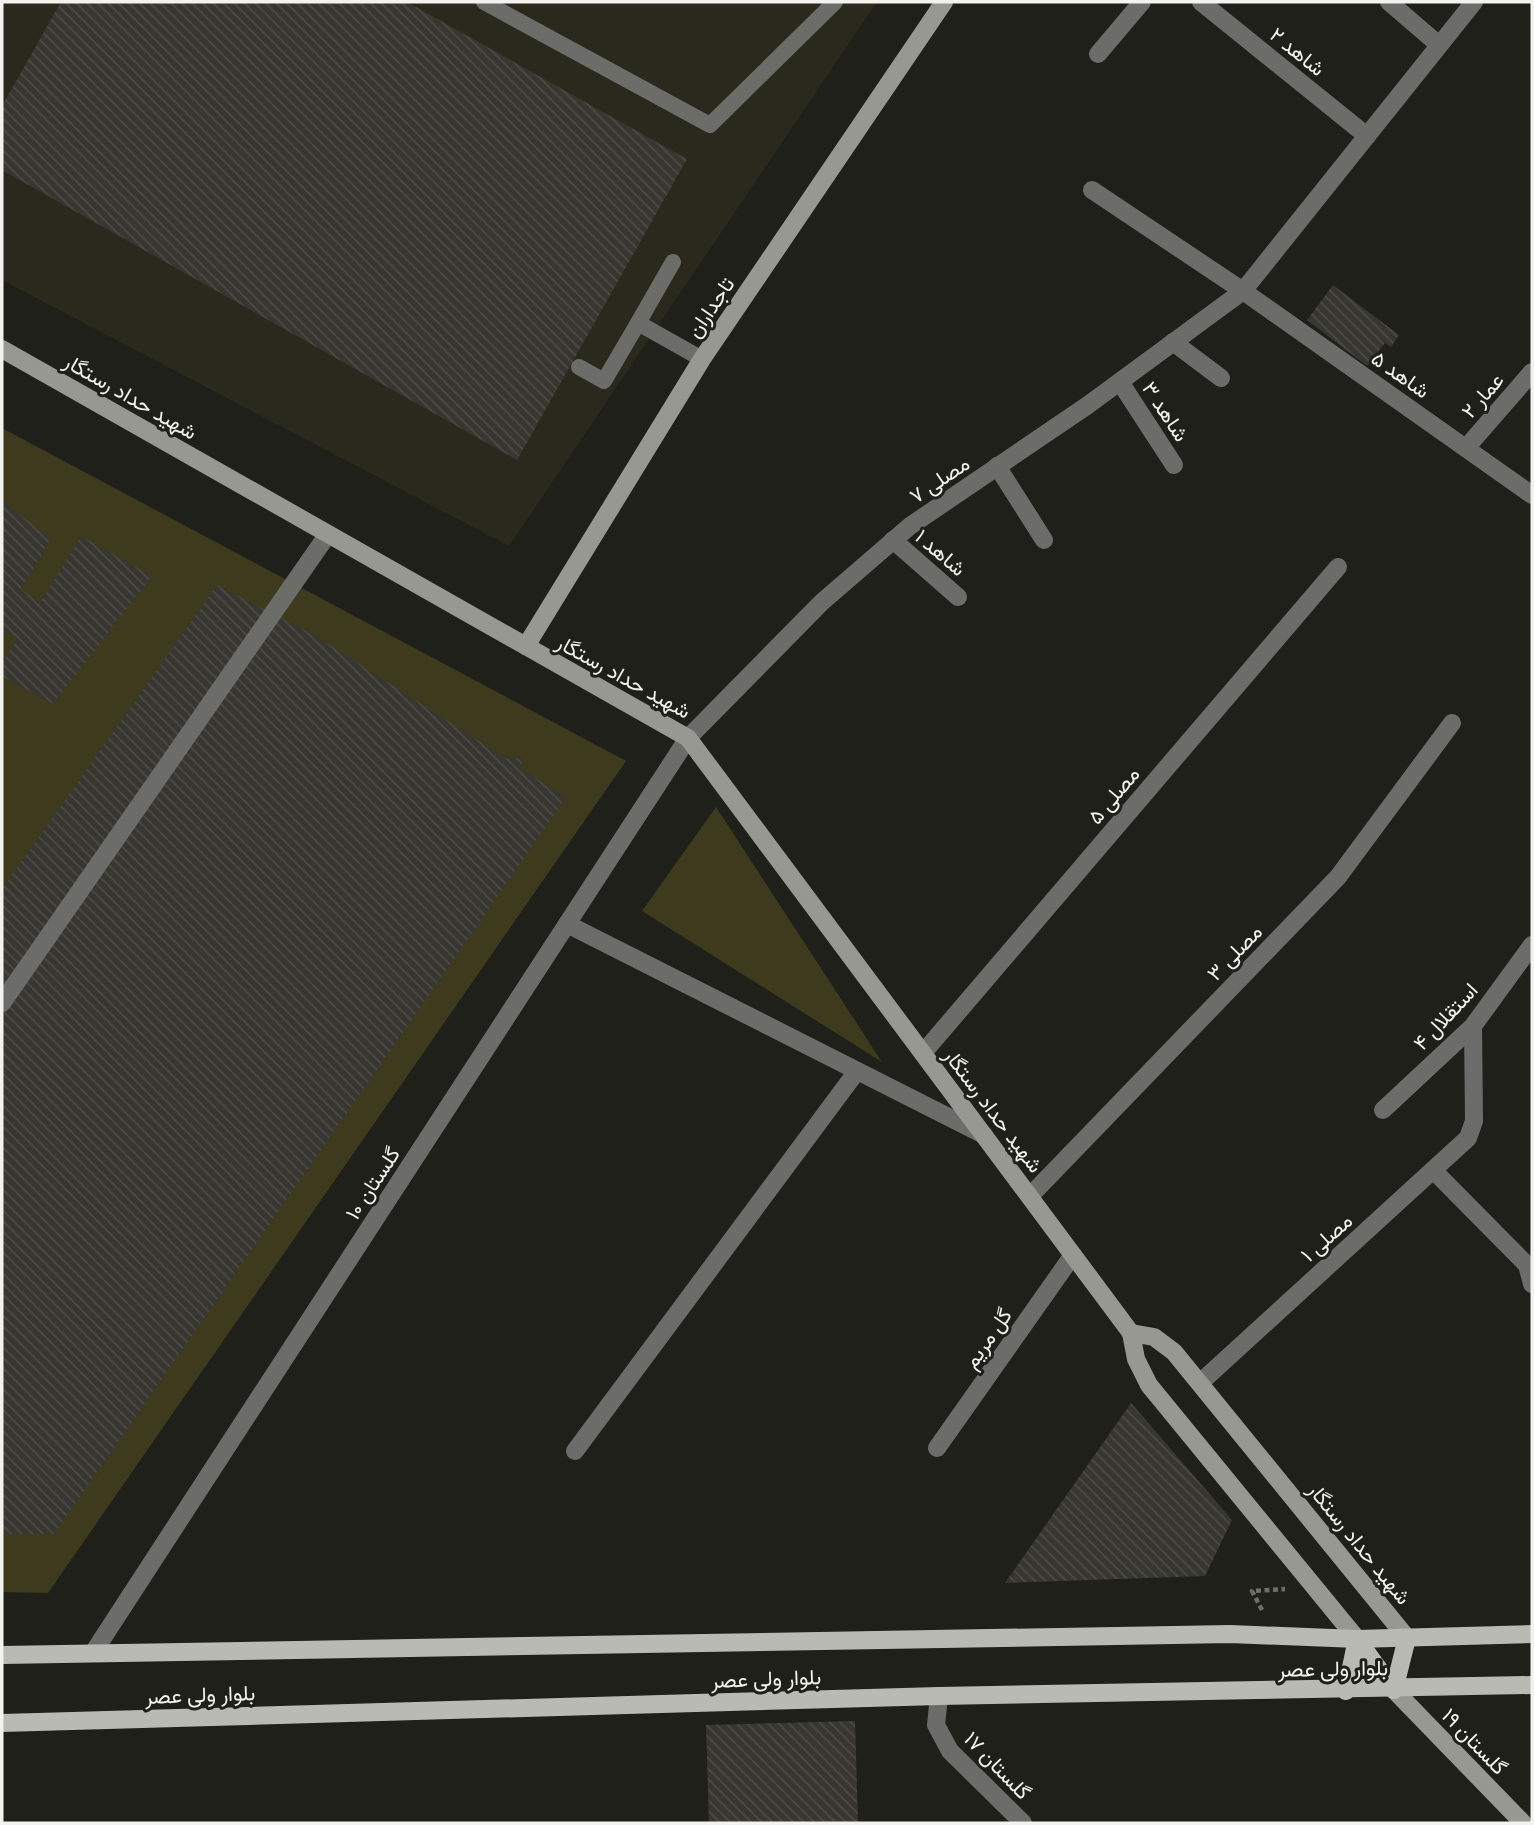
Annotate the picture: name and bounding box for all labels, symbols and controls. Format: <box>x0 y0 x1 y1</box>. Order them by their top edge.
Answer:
street label: شاهد ۲ <box>1264 20 1332 82</box>
street label: تاجداران <box>680 271 740 343</box>
street label: شاهد ۵ <box>1366 344 1436 404</box>
street label: شهید حداد رستگار <box>58 346 203 445</box>
street label: عمار ۲ <box>1454 366 1510 424</box>
street label: شاهد ۳ <box>1136 375 1196 447</box>
street label: مصلی ۷ <box>903 449 975 509</box>
street label: شاهد ۱ <box>910 522 972 582</box>
street label: شهید حداد رستگار <box>551 627 696 724</box>
street label: مصلی ۵ <box>1081 760 1145 830</box>
street label: مصلی ۳ <box>1200 918 1268 986</box>
street label: استقلال ۴ <box>1406 976 1484 1056</box>
street label: شهید حداد رستگار <box>937 1041 1050 1178</box>
street label: گلستان ۱۰ <box>338 1141 406 1225</box>
street label: مصلی ۱ <box>1294 1206 1358 1268</box>
street label: گل مریم <box>956 1302 1019 1374</box>
street label: شهید حداد رستگار <box>1301 1475 1418 1610</box>
street label: بلوار ولی عصر <box>1277 1653 1388 1683</box>
street label: بلوار ولی عصر <box>709 1662 822 1694</box>
street label: بلوار ولی عصر <box>143 1678 256 1710</box>
street label: گلستان ۱۹ <box>1436 1702 1514 1780</box>
street label: گلستان ۱۷ <box>958 1725 1038 1805</box>

